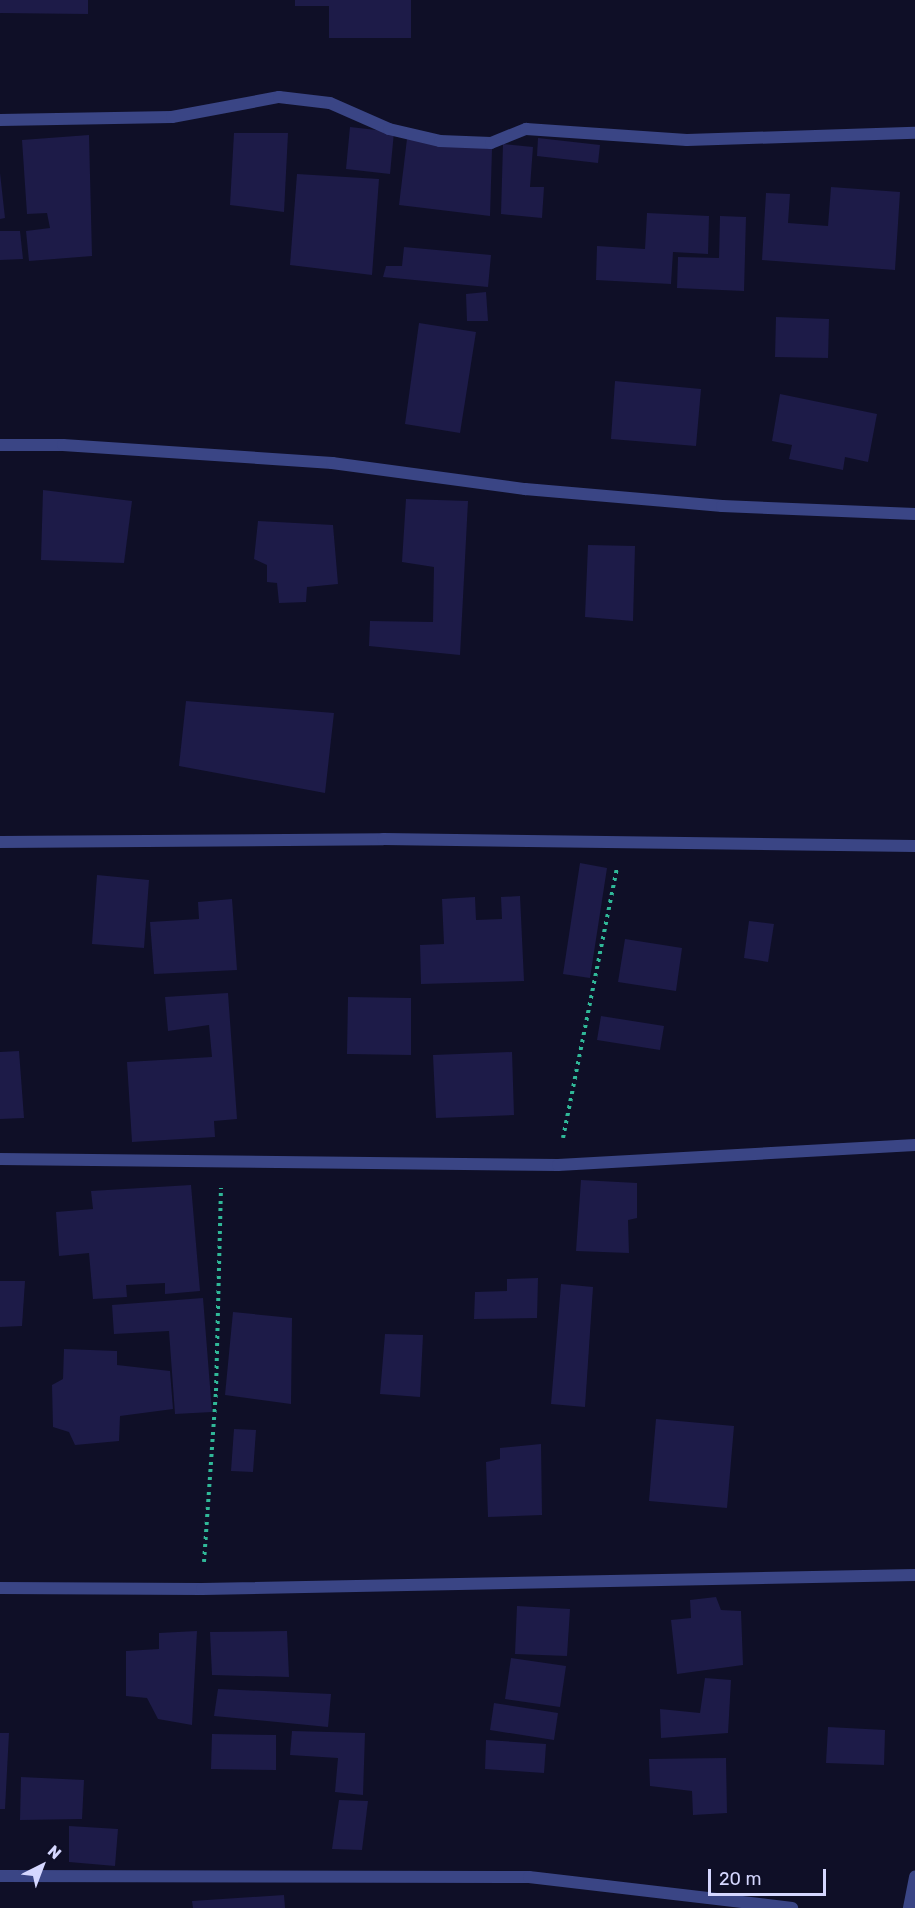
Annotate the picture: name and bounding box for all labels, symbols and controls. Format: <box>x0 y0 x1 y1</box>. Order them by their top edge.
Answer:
north arrow <box>12 1836 72 1896</box>
text: N <box>44 1841 65 1863</box>
scale bar <box>711 1857 830 1895</box>
text: 20 m <box>719 1868 761 1890</box>

